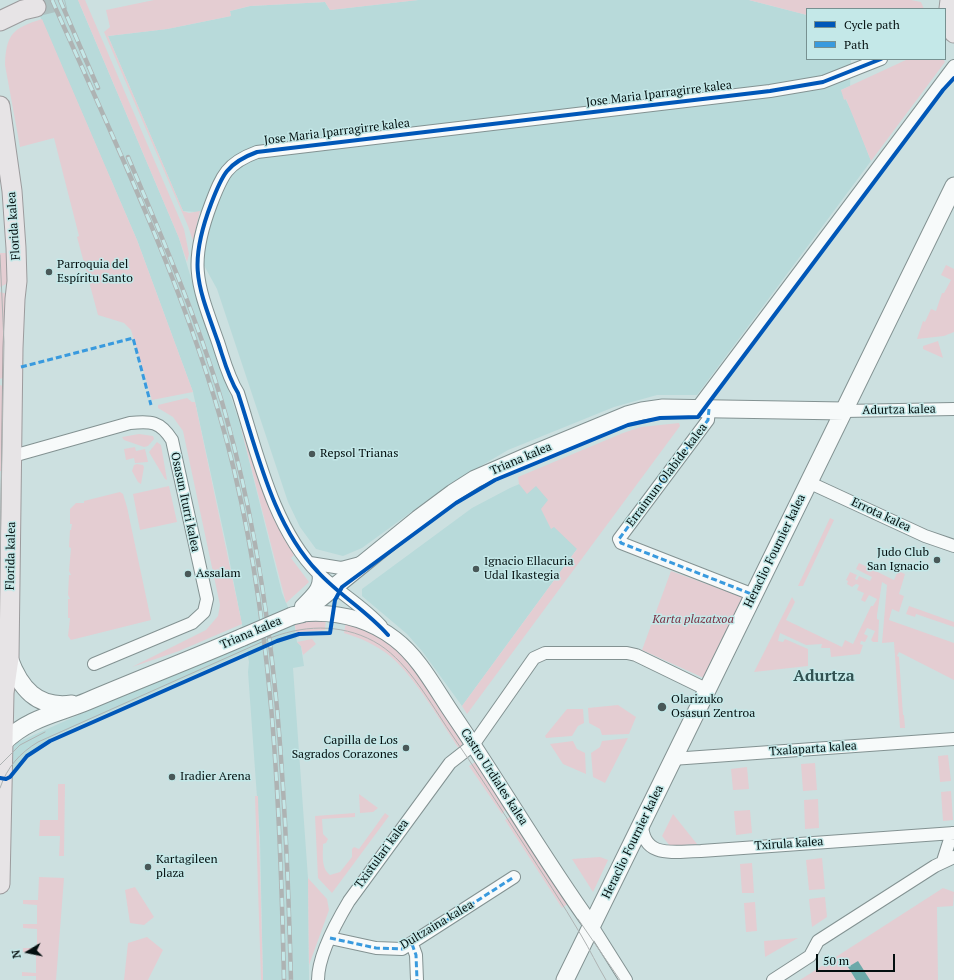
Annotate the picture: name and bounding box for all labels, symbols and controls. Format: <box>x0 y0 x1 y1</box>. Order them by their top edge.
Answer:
legend <box>806 8 946 60</box>
text: Cycle path <box>844 17 900 32</box>
text: Path <box>844 37 869 52</box>
street label: Jose Maria Iparragirre kalea <box>585 78 733 110</box>
street label: Jose Maria Iparragirre kalea <box>263 116 411 148</box>
street label: Florida kalea <box>4 191 24 261</box>
place label: Parroquia del Espíritu Santo <box>57 258 133 286</box>
marker: Parroquia del Espíritu Santo <box>44 267 54 277</box>
street label: Adurtza kalea <box>862 402 936 418</box>
street label: Erraimun Olabide kalea <box>624 421 710 529</box>
street label: Triana kalea <box>488 440 554 478</box>
place label: Repsol Trianas <box>320 447 398 461</box>
marker: Repsol Trianas <box>307 449 317 459</box>
street label: Osasun Iturri kalea <box>167 451 203 553</box>
street label: Heraclio Fournier kalea <box>741 492 809 610</box>
street label: Errota kalea <box>849 495 913 535</box>
street label: Florida kalea <box>3 522 19 590</box>
place label: Judo Club San Ignacio <box>867 546 929 574</box>
place label: Ignacio Ellacuria Udal Ikastegia <box>484 555 574 583</box>
marker: Judo Club San Ignacio <box>932 555 942 565</box>
marker: Ignacio Ellacuria Udal Ikastegia <box>471 564 481 574</box>
place label: Assalam <box>196 567 241 581</box>
marker: Assalam <box>183 569 193 579</box>
park label: Karta plazatxoa <box>652 613 734 627</box>
street label: Triana kalea <box>218 614 284 652</box>
district label: Adurtza <box>793 666 855 686</box>
place label: Olarizuko Osasun Zentroa <box>671 693 755 721</box>
marker: Olarizuko Osasun Zentroa <box>656 701 668 713</box>
street label: Castro Urdiales kalea <box>457 726 531 828</box>
place label: Capilla de Los Sagrados Corazones <box>292 734 398 762</box>
street label: Txalaparta kalea <box>769 739 857 759</box>
marker: Capilla de Los Sagrados Corazones <box>401 743 411 753</box>
place label: Iradier Arena <box>180 770 251 784</box>
marker: Iradier Arena <box>167 772 177 782</box>
street label: Heraclio Fournier kalea <box>599 783 667 901</box>
street label: Txistulari kalea <box>352 817 412 891</box>
street label: Txirula kalea <box>754 834 824 854</box>
place label: Kartagileen plaza <box>156 853 218 881</box>
marker: Kartagileen plaza <box>143 862 153 872</box>
street label: Dultzaina kalea <box>398 897 476 953</box>
north arrow <box>8 932 48 972</box>
scale bar <box>818 946 897 972</box>
text: N <box>9 949 24 959</box>
text: 50 m <box>823 953 849 968</box>

